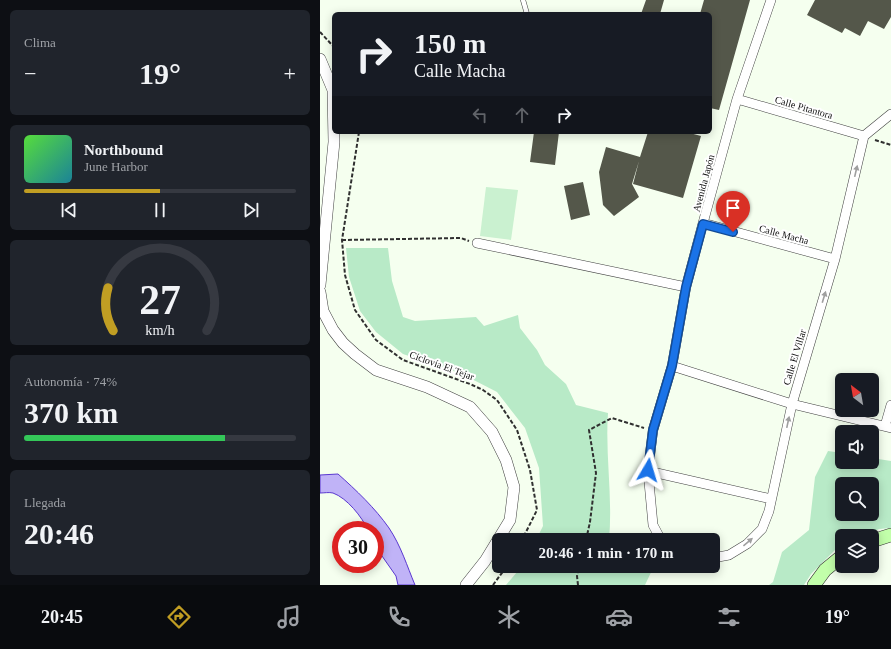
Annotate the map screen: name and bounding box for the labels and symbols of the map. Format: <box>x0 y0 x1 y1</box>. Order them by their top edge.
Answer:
street label: Calle Pitantora <box>774 94 835 121</box>
street label: Avenida Japón <box>691 153 716 213</box>
one-way arrow <box>853 165 859 177</box>
pin <box>716 191 750 232</box>
street label: Calle Macha <box>758 223 810 247</box>
one-way arrow <box>821 291 827 303</box>
street label: Calle El Villar <box>781 327 808 386</box>
street label: Ciclovía El Tejar <box>408 349 476 382</box>
north arrow <box>835 373 879 417</box>
one-way arrow <box>785 416 791 428</box>
position arrow <box>627 449 669 491</box>
speed limit sign: 30 <box>332 521 384 573</box>
one-way arrow <box>743 538 753 547</box>

